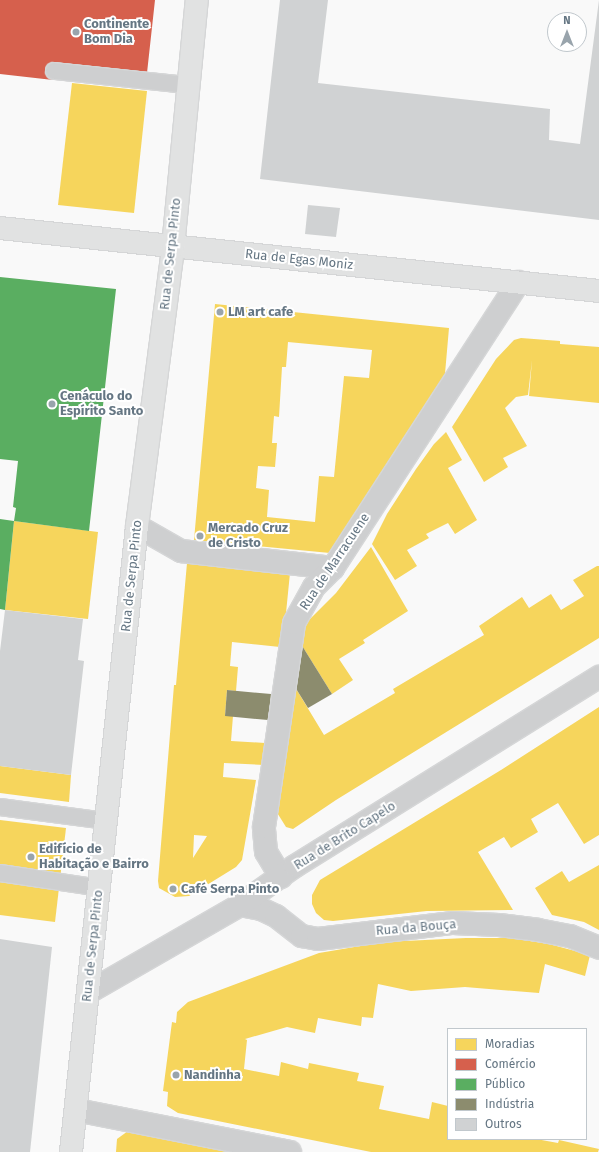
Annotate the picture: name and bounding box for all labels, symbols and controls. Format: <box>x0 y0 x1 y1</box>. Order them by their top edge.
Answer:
north arrow <box>547 12 587 52</box>
text: N <box>563 14 571 27</box>
place label: Continente Bom Dia <box>84 17 149 48</box>
marker: Continente Bom Dia <box>71 27 81 37</box>
street label: Rua de Serpa Pinto <box>157 197 185 311</box>
street label: Rua de Egas Moniz <box>244 247 354 273</box>
place label: LM art cafe <box>228 304 293 320</box>
marker: LM art cafe <box>215 307 225 317</box>
place label: Cenáculo do Espírito Santo <box>60 389 143 420</box>
marker: Cenáculo do Espírito Santo <box>47 399 57 409</box>
street label: Rua de Marracuene <box>297 511 373 613</box>
street label: Rua de Serpa Pinto <box>118 519 146 633</box>
place label: Mercado Cruz de Cristo <box>208 521 288 552</box>
marker: Mercado Cruz de Cristo <box>195 531 205 541</box>
street label: Rua de Brito Capelo <box>291 798 399 874</box>
place label: Edifício de Habitação e Bairro <box>39 842 149 873</box>
marker: Edifício de Habitação e Bairro <box>26 852 36 862</box>
place label: Café Serpa Pinto <box>181 881 279 897</box>
marker: Café Serpa Pinto <box>168 884 178 894</box>
street label: Rua de Serpa Pinto <box>79 889 107 1003</box>
street label: Rua da Bouça <box>375 917 457 939</box>
legend <box>447 1028 587 1140</box>
text: Moradias <box>485 1037 535 1051</box>
text: Comércio <box>485 1057 536 1071</box>
place label: Nandinha <box>184 1067 241 1083</box>
marker: Nandinha <box>171 1070 181 1080</box>
text: Público <box>485 1077 525 1091</box>
text: Indústria <box>485 1097 534 1111</box>
text: Outros <box>485 1117 522 1131</box>

